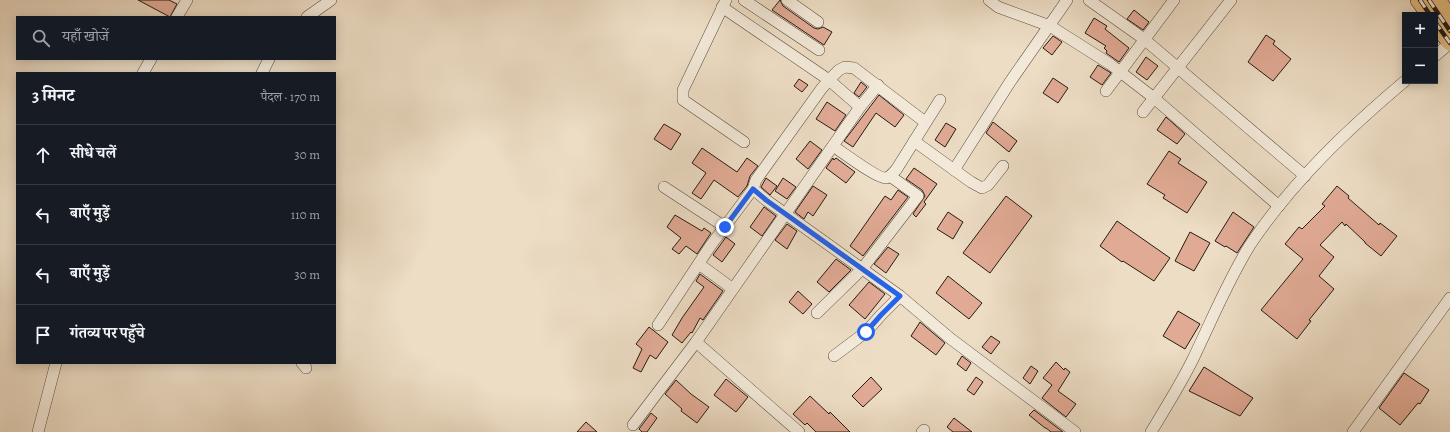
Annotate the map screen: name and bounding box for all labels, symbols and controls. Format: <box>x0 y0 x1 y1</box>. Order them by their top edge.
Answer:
map controls <box>1402 12 1438 84</box>
button: + <box>1402 12 1438 48</box>
search box <box>16 16 336 60</box>
text: यहाँ खोजें <box>62 26 109 46</box>
icon: search <box>30 27 52 49</box>
button: − <box>1402 48 1438 84</box>
text: 3 मिनट <box>32 84 74 107</box>
text: पैदल · 170 m <box>261 88 320 105</box>
text: सीधे चलें <box>70 143 116 163</box>
icon: ahead <box>32 144 54 166</box>
text: 30 m <box>294 146 320 163</box>
text: बाएँ मुड़ें <box>70 203 110 223</box>
icon: left <box>32 204 54 226</box>
text: 110 m <box>291 206 320 223</box>
route end <box>716 218 734 236</box>
text: बाएँ मुड़ें <box>70 263 110 283</box>
icon: left <box>32 264 54 286</box>
text: 30 m <box>294 266 320 283</box>
text: गंतव्य पर पहुँचे <box>70 323 145 343</box>
route start <box>857 323 875 341</box>
icon: arrive <box>32 324 54 346</box>

